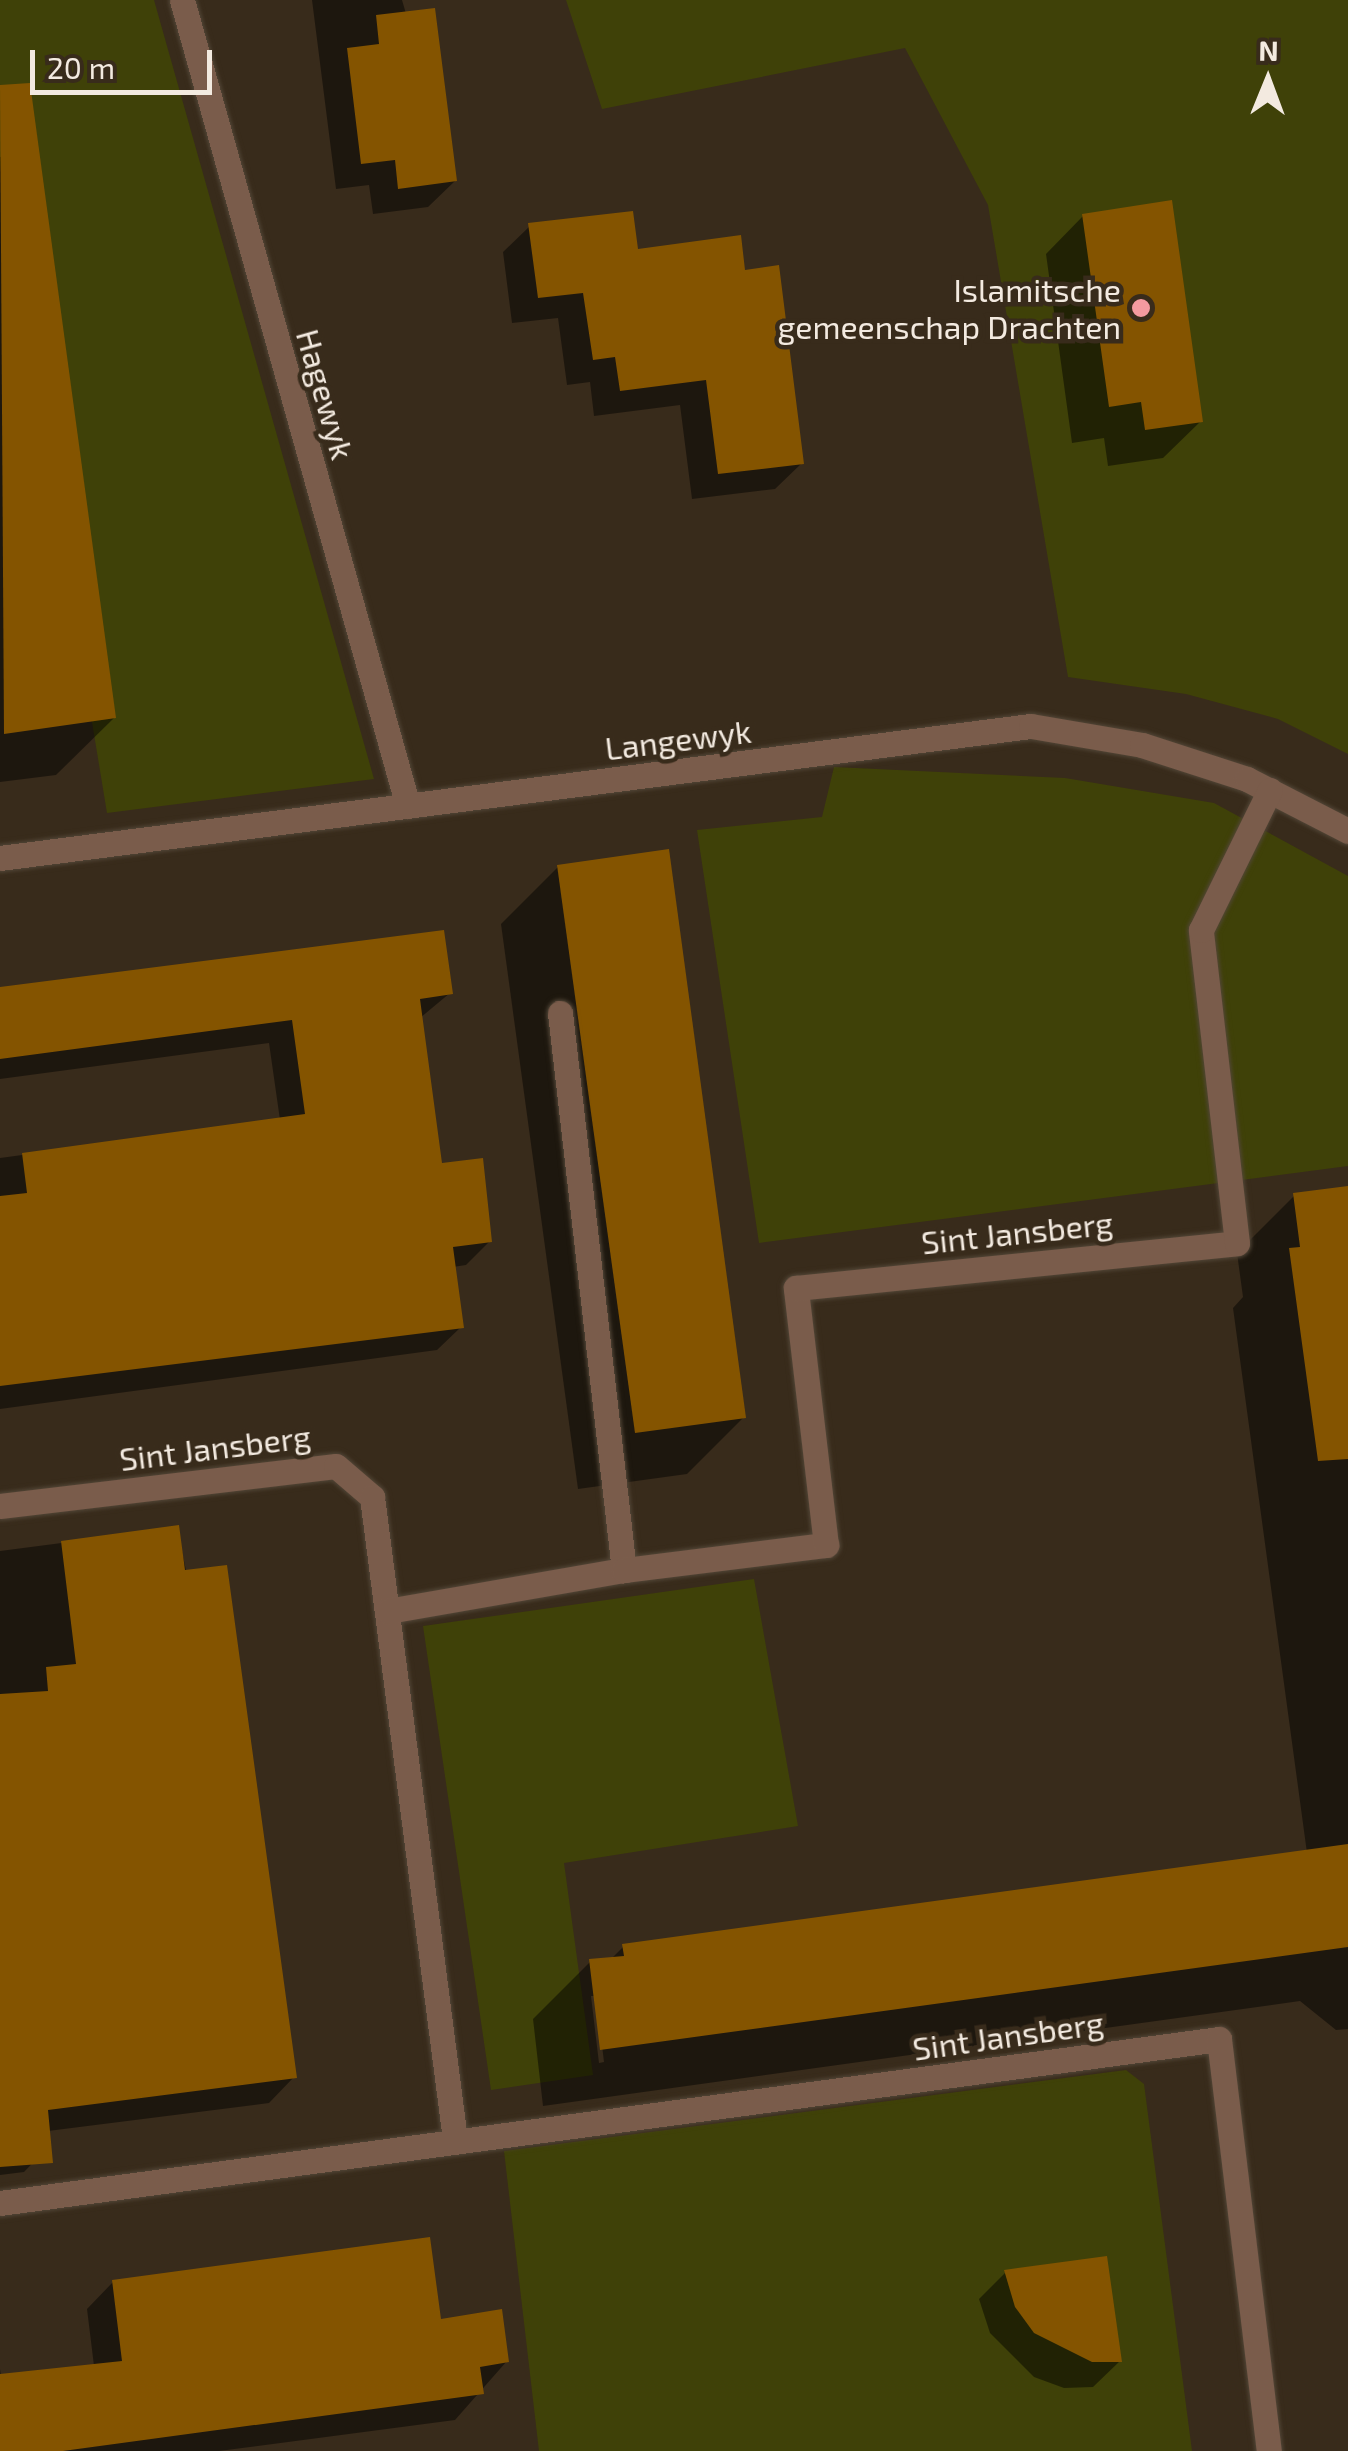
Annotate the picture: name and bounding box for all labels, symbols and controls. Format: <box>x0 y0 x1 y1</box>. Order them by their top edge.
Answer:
scale bar <box>35 30 218 92</box>
north arrow <box>1218 30 1318 130</box>
text: N <box>1258 33 1279 67</box>
text: 20 m <box>47 49 115 85</box>
place label: Islamitsche gemeenschap Drachten <box>777 271 1121 346</box>
marker: Islamitsche gemeenschap Drachten <box>1130 297 1152 319</box>
street label: Hagewyk <box>289 325 363 463</box>
street label: Langewyk <box>603 711 753 767</box>
street label: Sint Jansberg <box>919 1203 1115 1261</box>
street label: Sint Jansberg <box>117 1416 313 1478</box>
street label: Sint Jansberg <box>910 2003 1106 2067</box>

